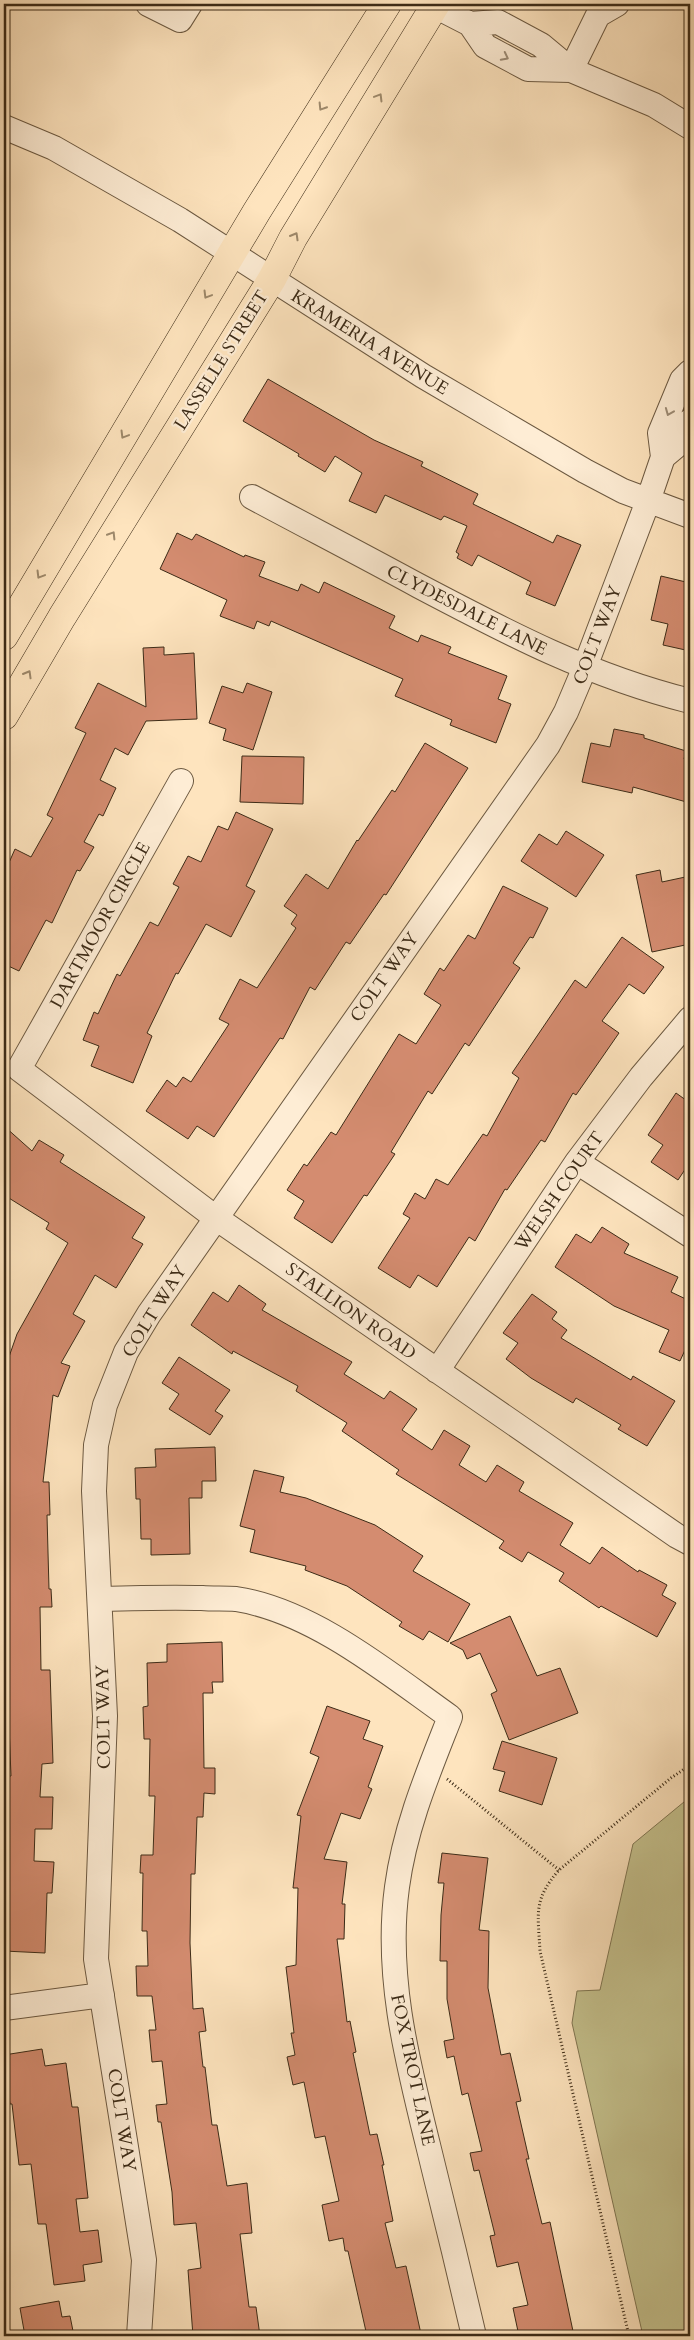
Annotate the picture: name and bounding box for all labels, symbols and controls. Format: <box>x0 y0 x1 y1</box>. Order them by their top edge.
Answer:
one-way arrow <box>499 50 508 60</box>
one-way arrow <box>373 94 383 103</box>
one-way arrow <box>319 102 329 111</box>
one-way arrow <box>288 232 298 241</box>
street label: KRAMERIA AVENUE <box>286 284 453 401</box>
street label: LASSELLE STREET <box>168 286 275 435</box>
one-way arrow <box>203 290 213 299</box>
one-way arrow <box>665 407 675 416</box>
one-way arrow <box>120 429 130 438</box>
one-way arrow <box>106 531 116 540</box>
street label: CLYDESDALE LANE <box>382 559 551 662</box>
one-way arrow <box>37 569 47 578</box>
street label: COLT WAY <box>567 581 628 688</box>
one-way arrow <box>22 670 32 679</box>
street label: DARTMOOR CIRCLE <box>44 838 157 1013</box>
street label: COLT WAY <box>344 927 425 1027</box>
street label: WELSH COURT <box>508 1127 610 1257</box>
street label: STALLION ROAD <box>280 1257 421 1366</box>
street label: COLT WAY <box>116 1260 193 1362</box>
street label: COLT WAY <box>90 1664 117 1769</box>
street label: FOX TROT LANE <box>384 1992 441 2148</box>
street label: COLT WAY <box>101 2067 142 2174</box>

